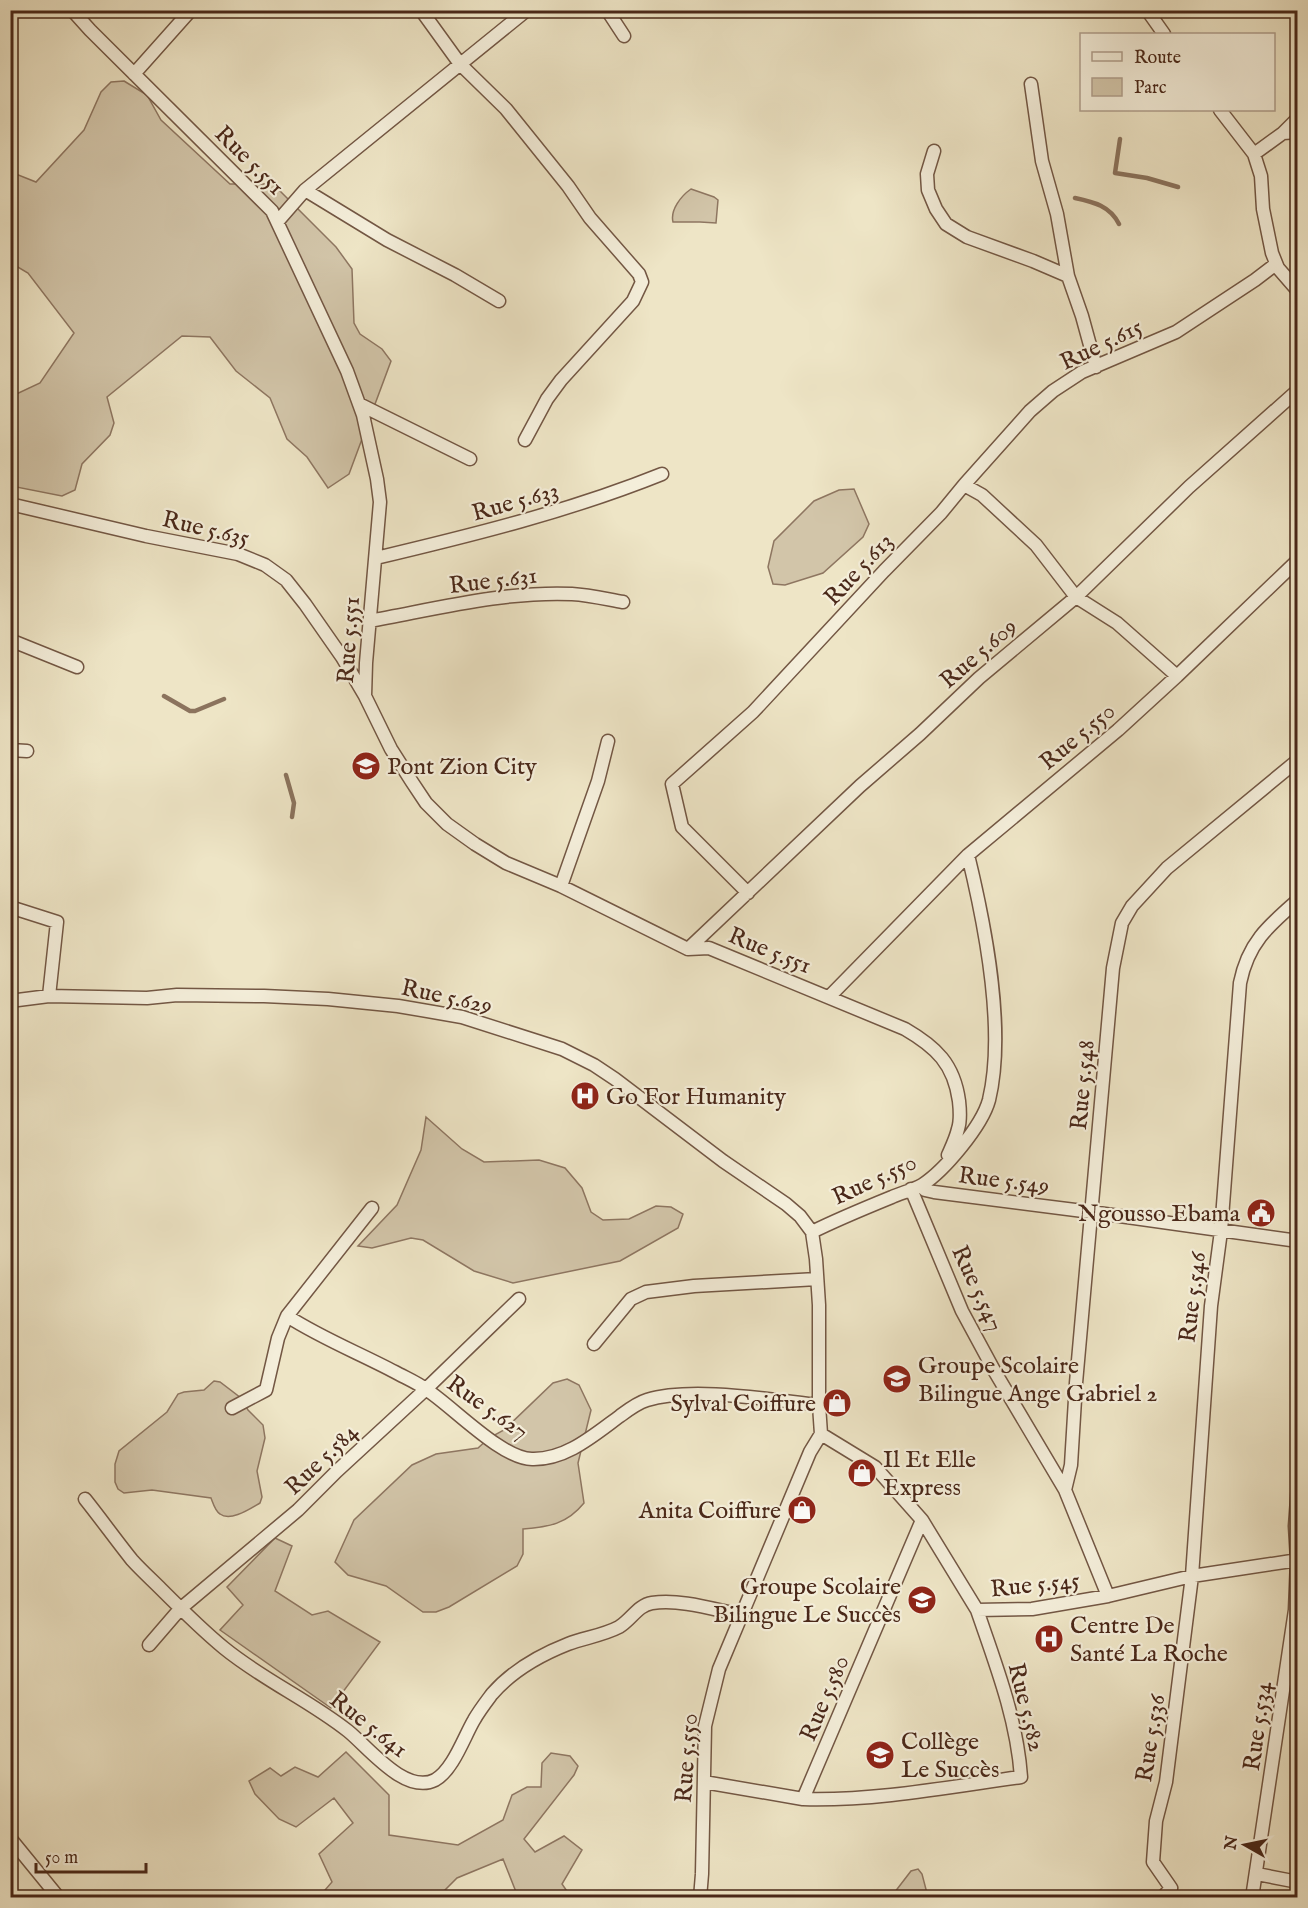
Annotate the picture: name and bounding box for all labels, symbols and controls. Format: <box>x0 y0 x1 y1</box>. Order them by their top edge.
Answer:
legend <box>1080 33 1275 111</box>
text: Route <box>1134 47 1181 70</box>
text: Parc <box>1134 77 1167 100</box>
street label: Rue 5.551 <box>207 119 291 203</box>
street label: Rue 5.615 <box>1055 312 1148 379</box>
street label: Rue 5.633 <box>468 475 562 530</box>
street label: Rue 5.635 <box>159 504 253 555</box>
street label: Rue 5.613 <box>818 527 901 613</box>
street label: Rue 5.631 <box>447 561 539 602</box>
street label: Rue 5.551 <box>331 596 368 685</box>
street label: Rue 5.609 <box>934 612 1024 696</box>
street label: Rue 5.550 <box>1034 696 1122 778</box>
school or university icon: Pont Zion City <box>350 750 382 782</box>
place label: Pont Zion City <box>387 752 537 783</box>
street label: Rue 5.551 <box>723 921 816 982</box>
street label: Rue 5.629 <box>398 973 495 1022</box>
street label: Rue 5.548 <box>1064 1039 1103 1132</box>
hospital icon: Go For Humanity <box>569 1080 601 1112</box>
place label: Go For Humanity <box>606 1082 786 1113</box>
street label: Rue 5.550 <box>827 1147 922 1213</box>
street label: Rue 5.549 <box>957 1161 1051 1202</box>
public building icon: Ngousso Ebama <box>1245 1197 1277 1229</box>
place label: Ngousso Ebama <box>1078 1199 1241 1230</box>
street label: Rue 5.547 <box>943 1241 1010 1337</box>
street label: Rue 5.546 <box>1173 1249 1215 1344</box>
place label: Groupe Scolaire Bilingue Ange Gabriel 2 <box>918 1351 1158 1410</box>
school or university icon: Groupe Scolaire Bilingue Ange Gabriel 2 <box>881 1363 913 1395</box>
street label: Rue 5.627 <box>440 1369 534 1448</box>
shop icon: Sylval Coiffure <box>821 1387 853 1419</box>
place label: Sylval Coiffure <box>670 1389 816 1420</box>
street label: Rue 5.584 <box>279 1417 366 1503</box>
place label: Il Et Elle Express <box>883 1445 976 1504</box>
shop icon: Il Et Elle Express <box>846 1457 878 1489</box>
shop icon: Anita Coiffure <box>786 1494 818 1526</box>
place label: Anita Coiffure <box>638 1496 781 1527</box>
street label: Rue 5.545 <box>989 1565 1082 1606</box>
place label: Groupe Scolaire Bilingue Le Succès <box>713 1572 901 1631</box>
school or university icon: Groupe Scolaire Bilingue Le Succès <box>906 1584 938 1616</box>
place label: Centre De Santé La Roche <box>1070 1611 1228 1670</box>
hospital icon: Centre De Santé La Roche <box>1033 1623 1065 1655</box>
street label: Rue 5.580 <box>793 1651 857 1746</box>
street label: Rue 5.582 <box>1000 1660 1051 1755</box>
street label: Rue 5.534 <box>1237 1679 1280 1773</box>
street label: Rue 5.641 <box>322 1685 414 1766</box>
street label: Rue 5.536 <box>1129 1691 1174 1784</box>
street label: Rue 5.550 <box>669 1712 706 1804</box>
place label: Collège Le Succès <box>901 1727 999 1786</box>
school or university icon: Collège Le Succès <box>864 1739 896 1771</box>
north arrow <box>1215 1815 1275 1875</box>
text: N <box>1221 1834 1243 1852</box>
scale bar <box>36 1836 146 1874</box>
text: 50 m <box>45 1847 78 1870</box>

